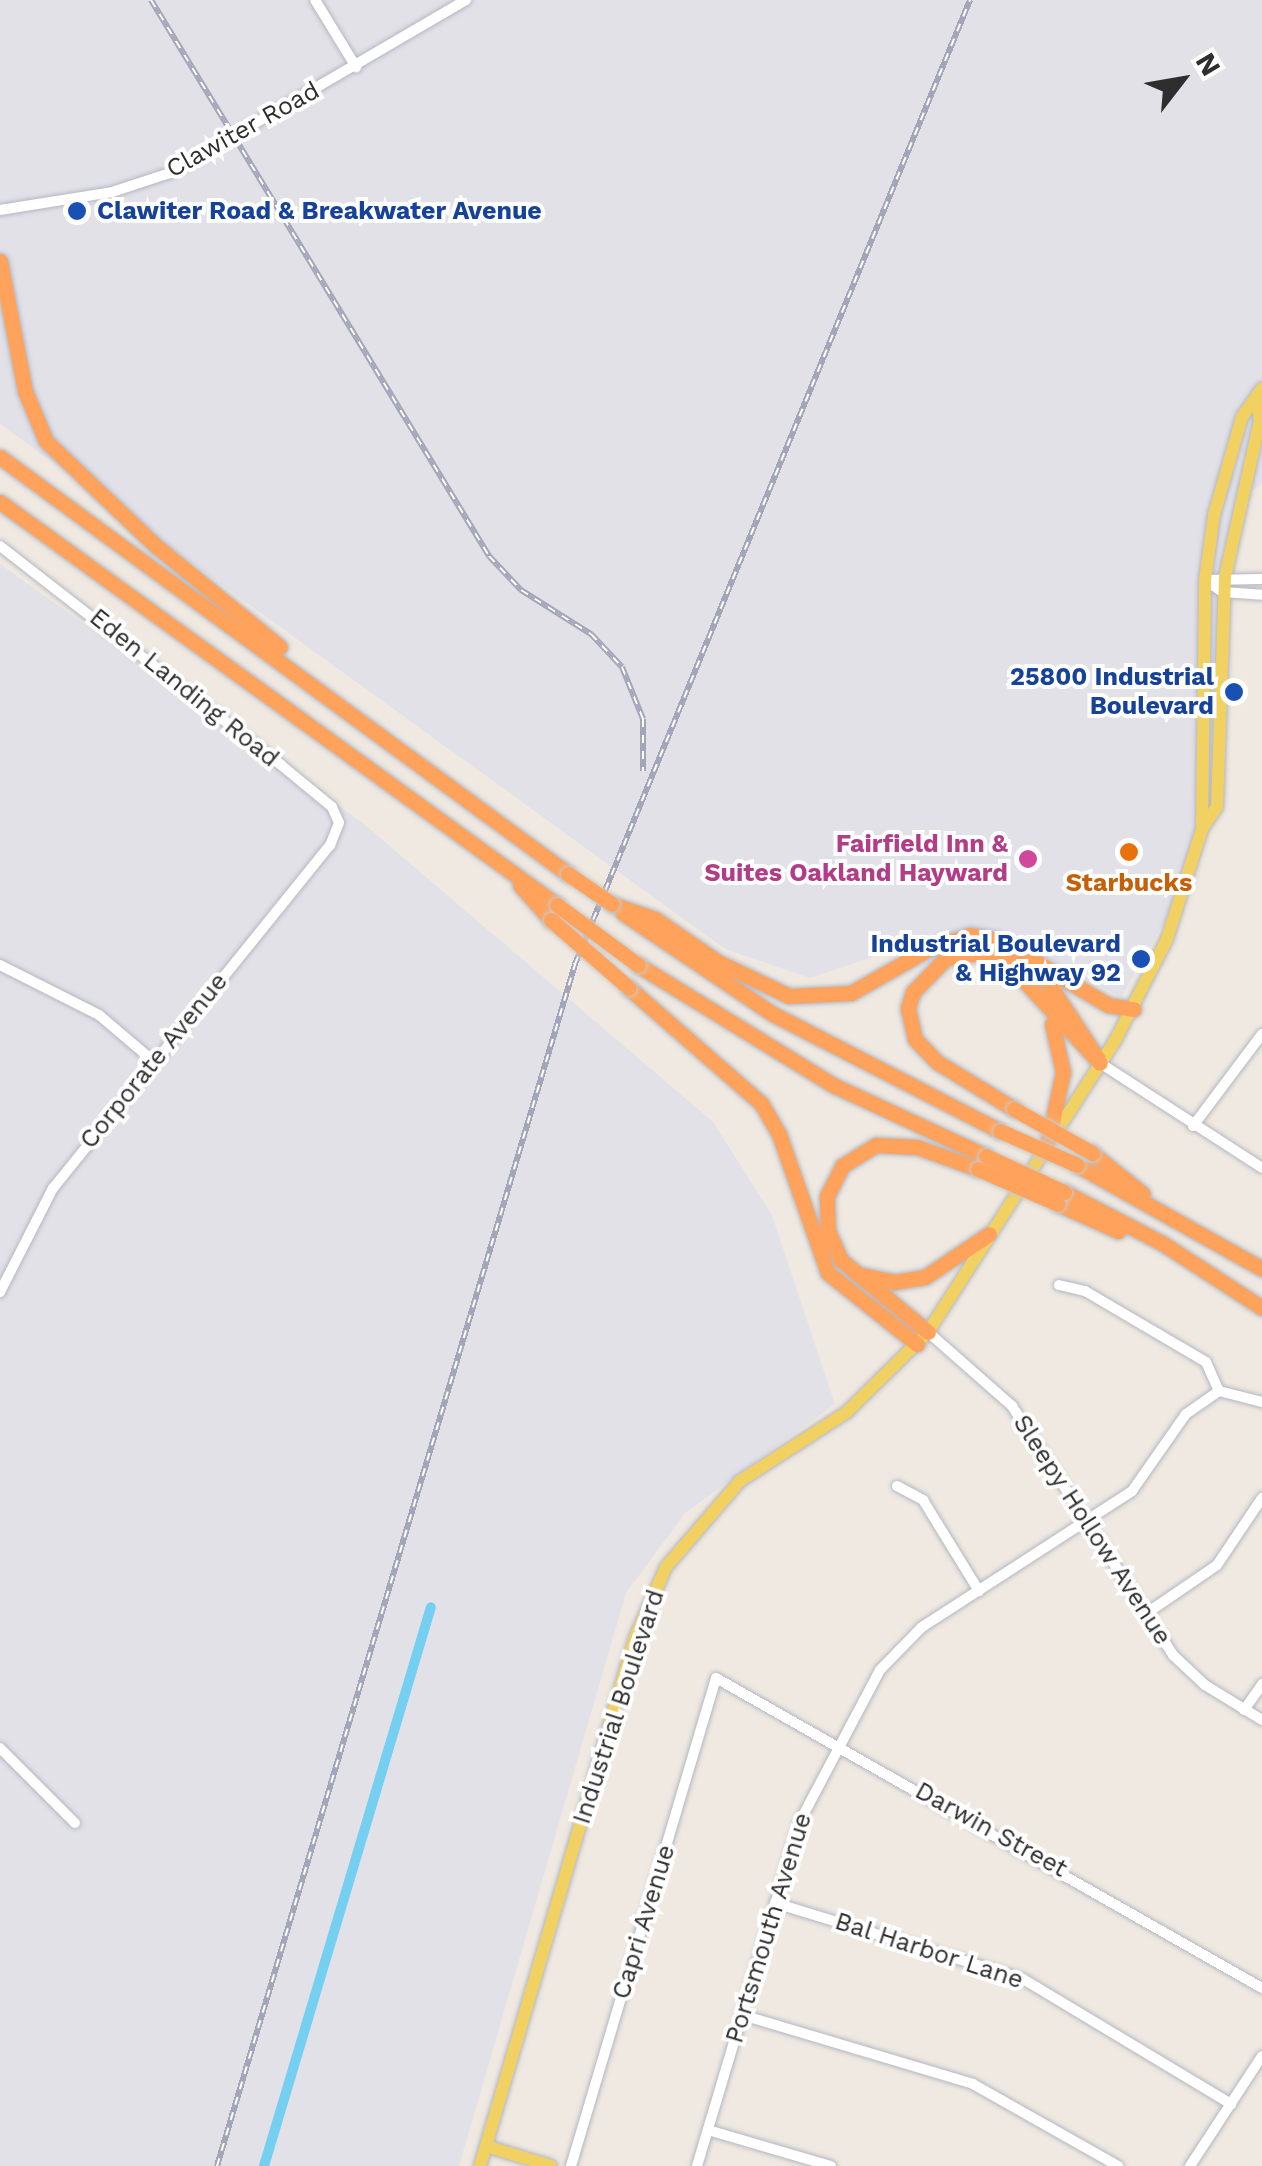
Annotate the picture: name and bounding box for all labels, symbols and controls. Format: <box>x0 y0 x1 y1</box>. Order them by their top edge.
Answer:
north arrow <box>1132 30 1232 130</box>
text: N <box>1189 47 1228 82</box>
street label: Clawiter Road <box>161 75 325 185</box>
place label: Clawiter Road & Breakwater Avenue <box>97 196 543 226</box>
marker: Clawiter Road & Breakwater Avenue <box>66 200 88 222</box>
street label: Eden Landing Road <box>83 602 285 774</box>
place label: 25800 Industrial Boulevard <box>1010 663 1214 722</box>
marker: 25800 Industrial Boulevard <box>1223 681 1245 703</box>
place label: Fairfield Inn & Suites Oakland Hayward <box>705 830 1008 889</box>
marker: Starbucks <box>1118 841 1140 863</box>
marker: Fairfield Inn & Suites Oakland Hayward <box>1017 848 1039 870</box>
place label: Starbucks <box>1066 868 1192 898</box>
place label: Industrial Boulevard & Highway 92 <box>870 930 1121 989</box>
marker: Industrial Boulevard & Highway 92 <box>1130 948 1152 970</box>
street label: Corporate Avenue <box>74 967 234 1155</box>
street label: Sleepy Hollow Avenue <box>1006 1409 1178 1651</box>
street label: Industrial Boulevard <box>567 1586 671 1828</box>
street label: Darwin Street <box>910 1776 1072 1884</box>
street label: Portsmouth Avenue <box>720 1809 818 2047</box>
street label: Capri Avenue <box>606 1841 682 2003</box>
street label: Bal Harbor Lane <box>830 1906 1028 1996</box>

